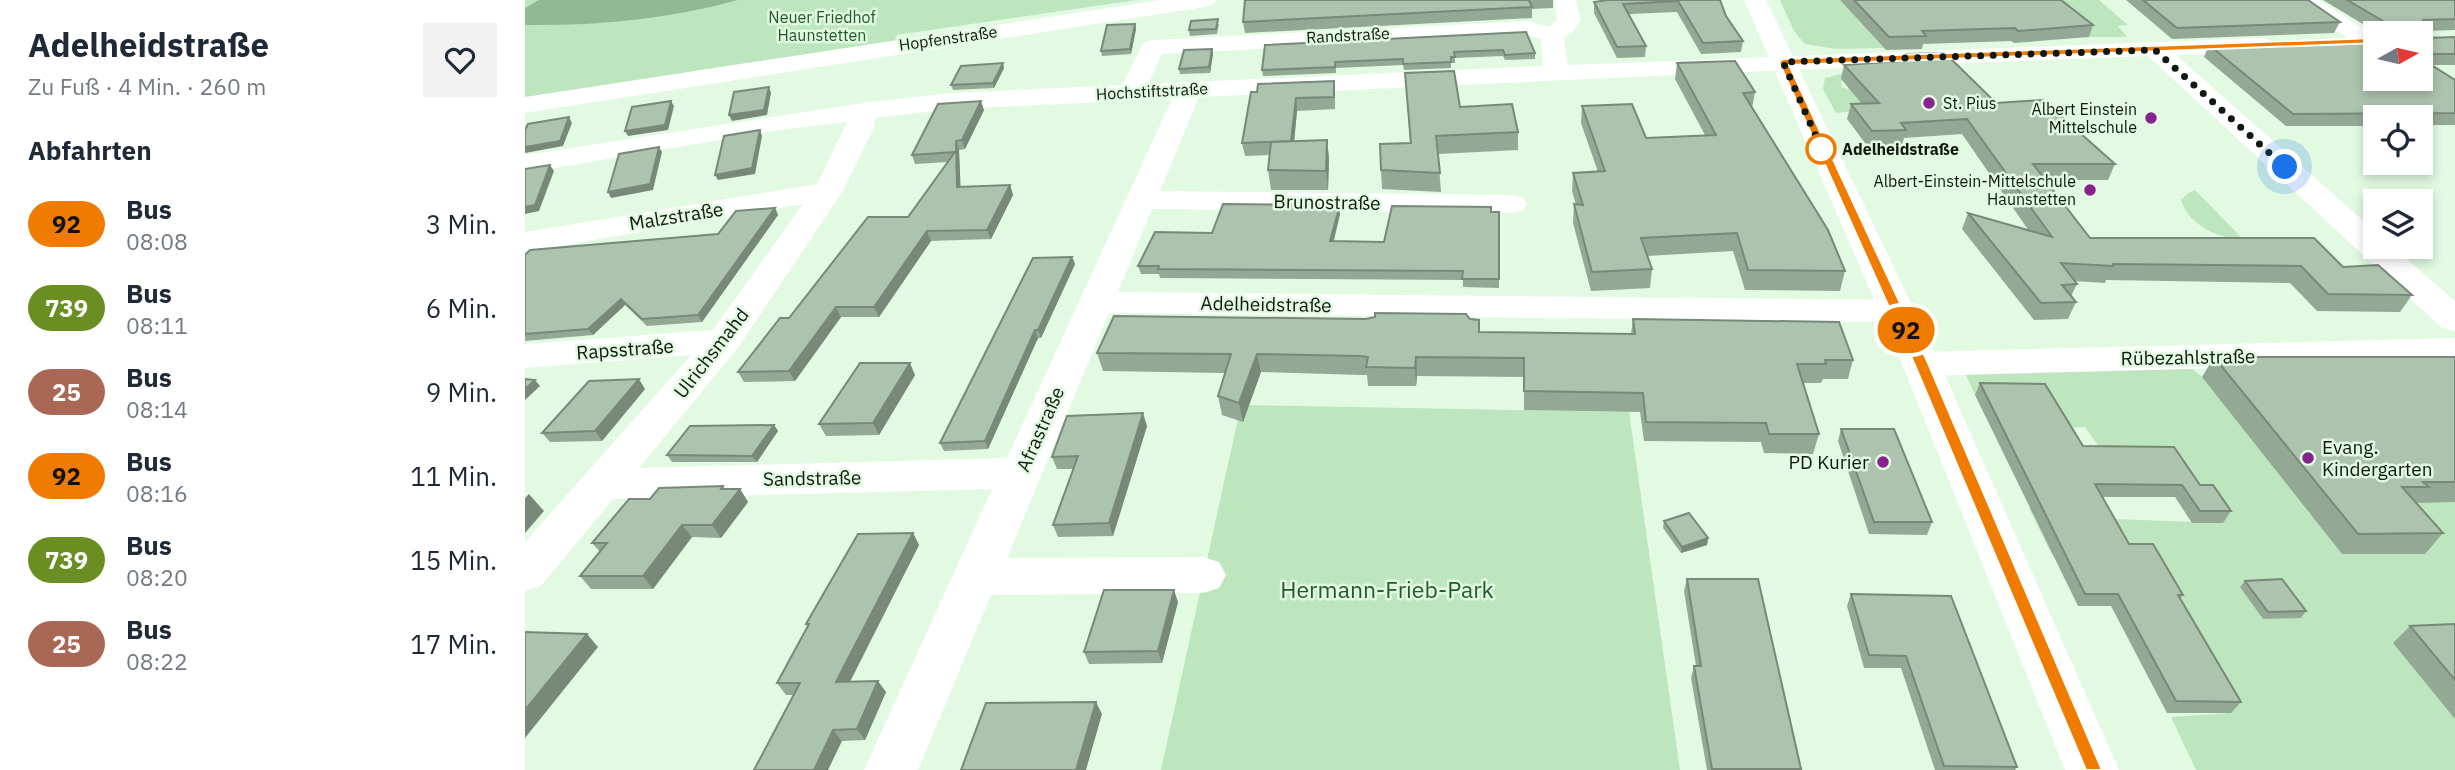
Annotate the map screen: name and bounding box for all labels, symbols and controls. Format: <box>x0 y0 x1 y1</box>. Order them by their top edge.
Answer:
park label: Neuer Friedhof Haunstetten <box>768 7 876 45</box>
street label: Hopfenstraße <box>898 21 999 55</box>
north arrow <box>2363 21 2433 91</box>
map controls <box>2363 21 2433 259</box>
text: Adelheidstraße <box>28 23 269 66</box>
button: heart <box>423 23 497 97</box>
street label: Randstraße <box>1306 23 1391 47</box>
text: Zu Fuß · 4 Min. · 260 m <box>28 71 266 101</box>
street label: Hochstiftstraße <box>1095 78 1209 104</box>
place label: St. Pius <box>1943 93 1997 113</box>
marker: St. Pius <box>1921 95 1937 111</box>
place label: Albert Einstein Mittelschule <box>2031 99 2137 137</box>
button: locate <box>2363 105 2433 175</box>
marker: Albert Einstein Mittelschule <box>2143 110 2159 126</box>
text: Abfahrten <box>28 133 152 167</box>
marker: Adelheidstraße <box>1806 134 1836 164</box>
place label: Adelheidstraße <box>1842 139 1959 159</box>
your location <box>2267 149 2302 184</box>
place label: Albert-Einstein-Mittelschule Haunstetten <box>1874 171 2076 209</box>
marker: Albert-Einstein-Mittelschule Haunstetten <box>2082 182 2098 198</box>
street label: Brunostraße <box>1273 189 1381 215</box>
button: layers <box>2363 189 2433 259</box>
text: Bus <box>126 192 172 226</box>
street label: Malzstraße <box>627 197 725 235</box>
text: 3 Min. <box>426 207 497 241</box>
text: 92 <box>52 208 81 240</box>
text: 08:08 <box>126 226 188 256</box>
text: Bus <box>126 276 172 310</box>
text: 6 Min. <box>426 291 497 325</box>
street label: Adelheidstraße <box>1200 291 1332 317</box>
text: 739 <box>45 292 88 324</box>
street label: Ulrichsmahd <box>668 303 754 403</box>
line badge: 92 <box>1875 307 1937 353</box>
text: 08:11 <box>126 310 188 340</box>
text: 92 <box>1892 314 1920 346</box>
street label: Rapsstraße <box>575 334 675 364</box>
street label: Rübezahlstraße <box>2120 344 2256 370</box>
text: Bus <box>126 360 172 394</box>
text: 9 Min. <box>426 375 497 409</box>
text: 25 <box>52 376 81 408</box>
street label: Afrastraße <box>1011 383 1069 475</box>
text: 08:14 <box>126 394 188 424</box>
place label: Evang. Kindergarten <box>2322 435 2433 481</box>
text: Bus <box>126 444 172 478</box>
place label: PD Kurier <box>1788 450 1869 474</box>
marker: Evang. Kindergarten <box>2300 450 2316 466</box>
marker: PD Kurier <box>1875 454 1891 470</box>
text: 11 Min. <box>410 459 497 493</box>
text: 92 <box>52 460 81 492</box>
street label: Sandstraße <box>763 465 861 491</box>
text: 08:16 <box>126 478 188 508</box>
text: Bus <box>126 528 172 562</box>
text: 15 Min. <box>410 543 497 577</box>
text: 739 <box>45 544 88 576</box>
text: 08:20 <box>126 562 188 592</box>
park label: Hermann-Frieb-Park <box>1280 574 1494 604</box>
text: Bus <box>126 612 172 646</box>
text: 17 Min. <box>410 627 497 661</box>
text: 25 <box>52 628 81 660</box>
text: 08:22 <box>126 646 188 676</box>

